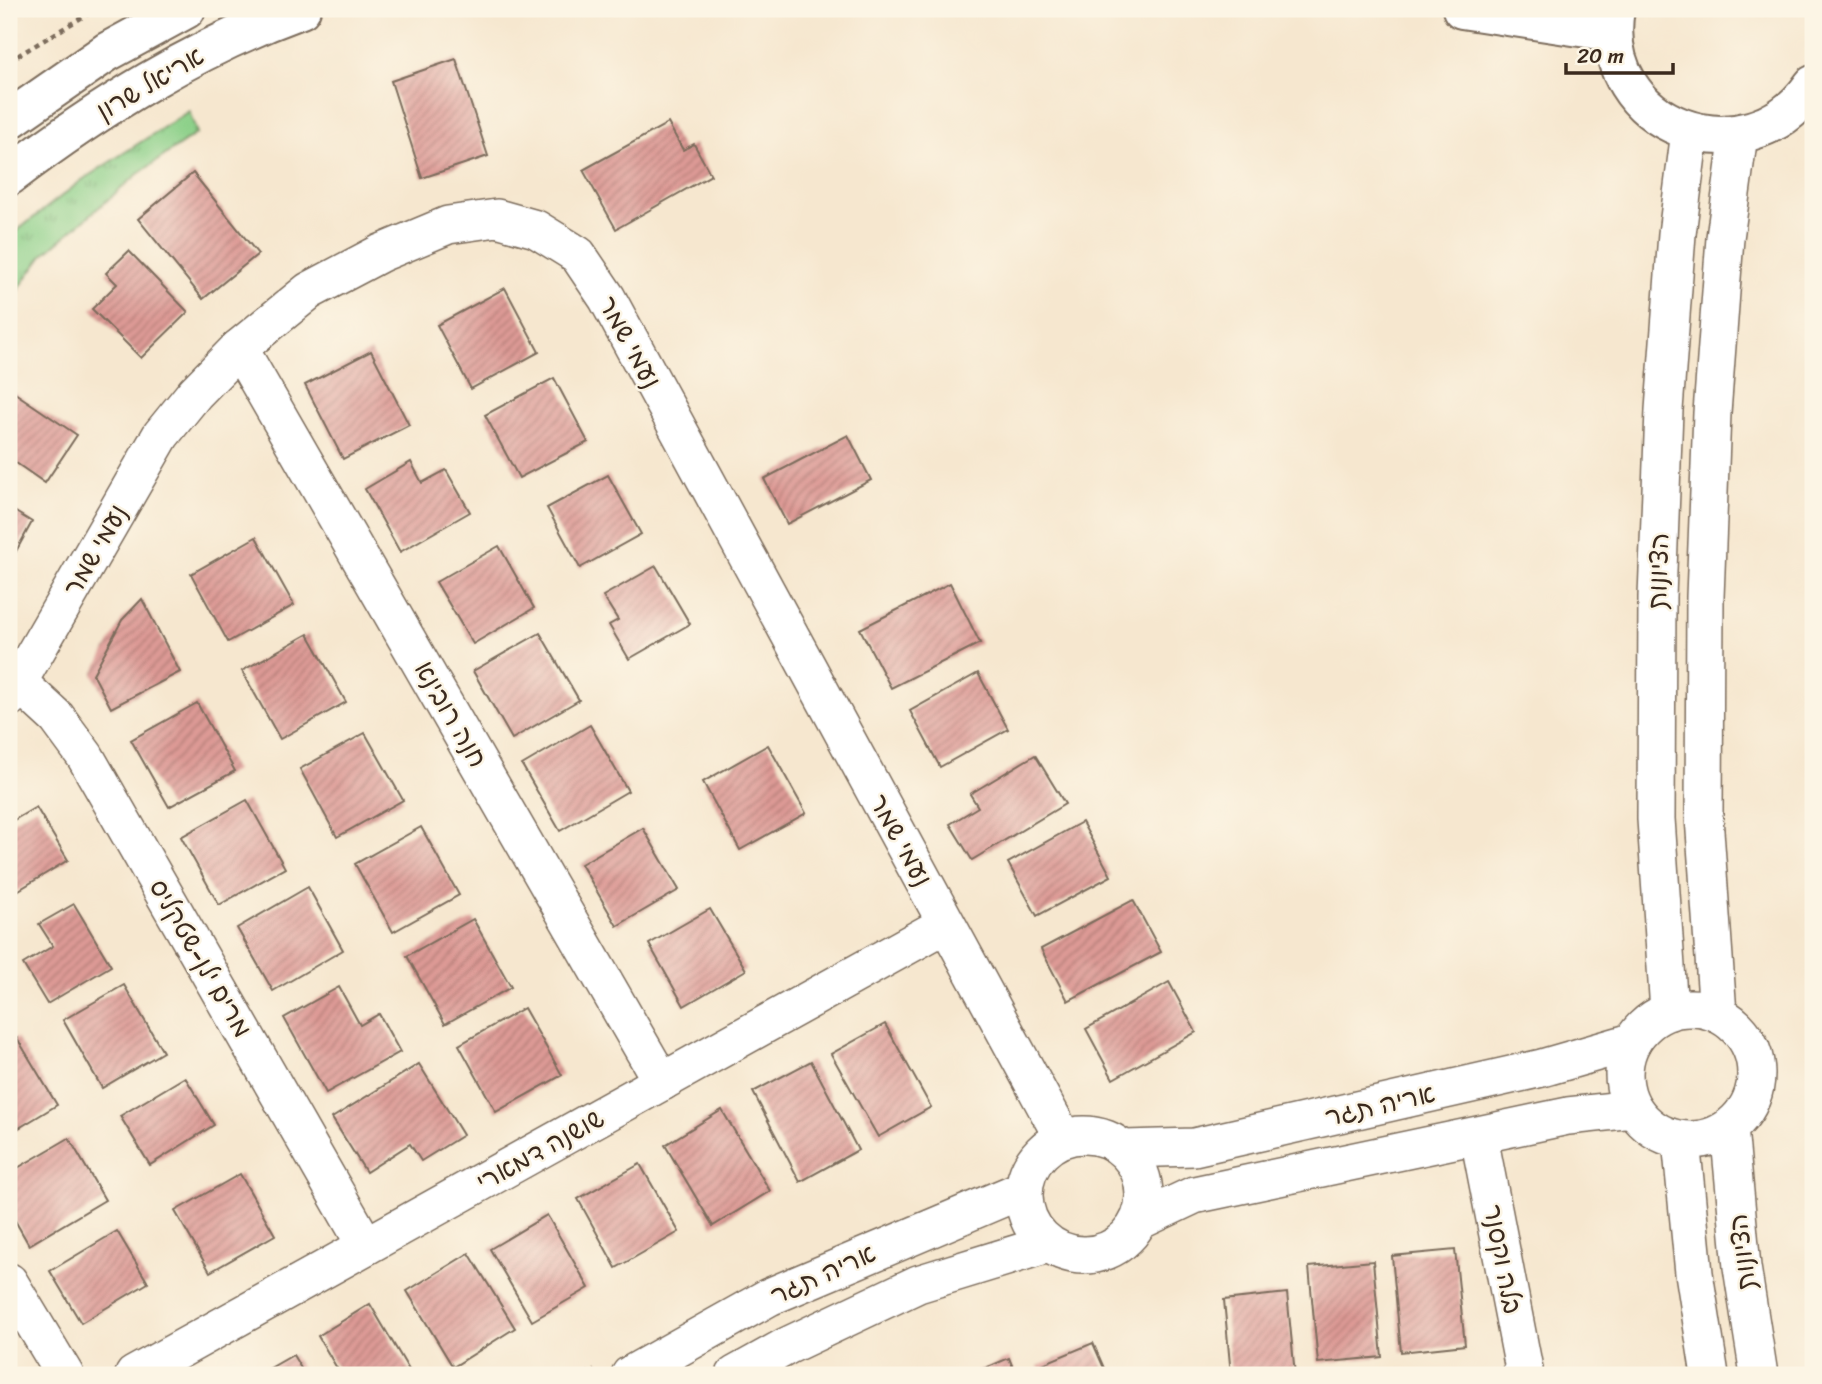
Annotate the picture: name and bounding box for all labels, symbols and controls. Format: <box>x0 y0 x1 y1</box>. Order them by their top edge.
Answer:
scale bar <box>1566 32 1673 76</box>
street label: אריאל שרון <box>87 33 213 133</box>
text: 20 m <box>1577 37 1624 75</box>
street label: נעמי שמר <box>586 287 674 397</box>
street label: נעמי שמר <box>50 495 140 605</box>
street label: הציונות <box>1634 532 1682 610</box>
street label: חנה רובינא <box>402 652 500 776</box>
street label: נעמי שמר <box>857 785 945 895</box>
street label: מרים ילן-שטקליס <box>137 870 265 1046</box>
street label: אריה תגר <box>1320 1070 1440 1140</box>
street label: שושנה דמארי <box>467 1096 613 1204</box>
street label: בלה וקסנר <box>1470 1200 1536 1318</box>
street label: הציונות <box>1714 1211 1770 1293</box>
street label: אריה תגר <box>763 1230 883 1318</box>

